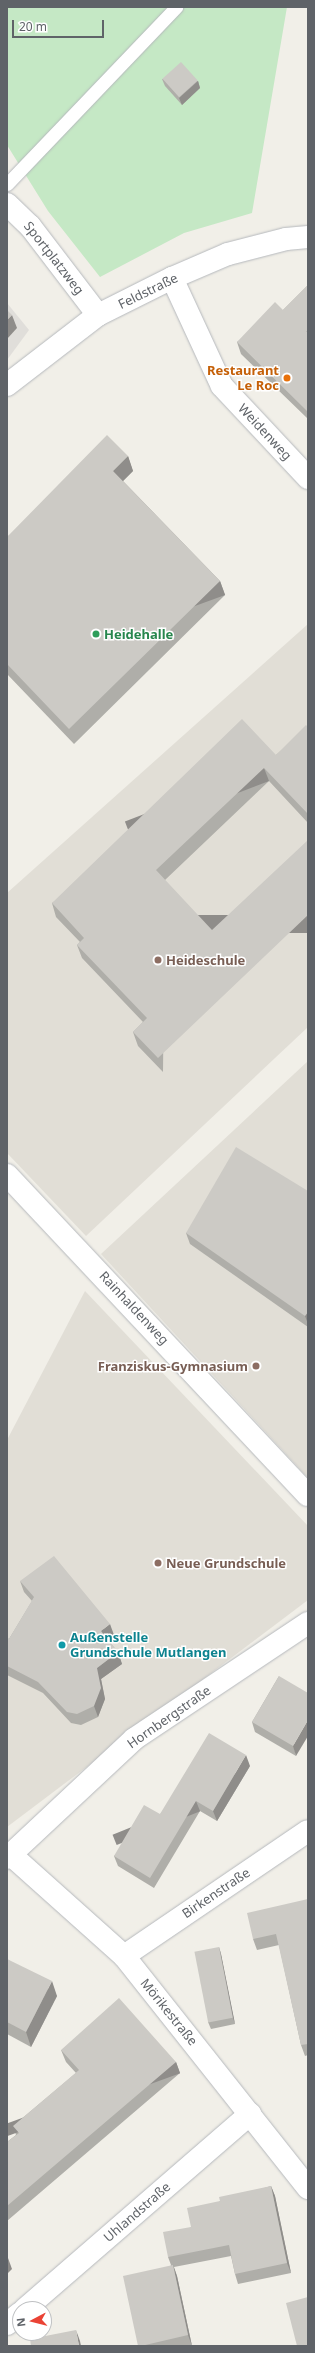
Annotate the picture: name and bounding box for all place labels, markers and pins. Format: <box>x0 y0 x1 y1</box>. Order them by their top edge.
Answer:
place label: Restaurant Le Roc <box>207 363 279 394</box>
marker: Restaurant Le Roc <box>282 373 292 383</box>
place label: Heidehalle <box>104 626 173 642</box>
marker: Heidehalle <box>91 629 101 639</box>
place label: Heideschule <box>166 952 245 968</box>
marker: Heideschule <box>153 955 163 965</box>
place label: Franziskus-Gymnasium <box>98 1358 248 1374</box>
marker: Franziskus-Gymnasium <box>251 1361 261 1371</box>
place label: Neue Grundschule <box>166 1555 286 1571</box>
marker: Neue Grundschule <box>153 1558 163 1568</box>
place label: Außenstelle Grundschule Mutlangen <box>70 1630 226 1661</box>
marker: Außenstelle Grundschule Mutlangen <box>57 1640 67 1650</box>

